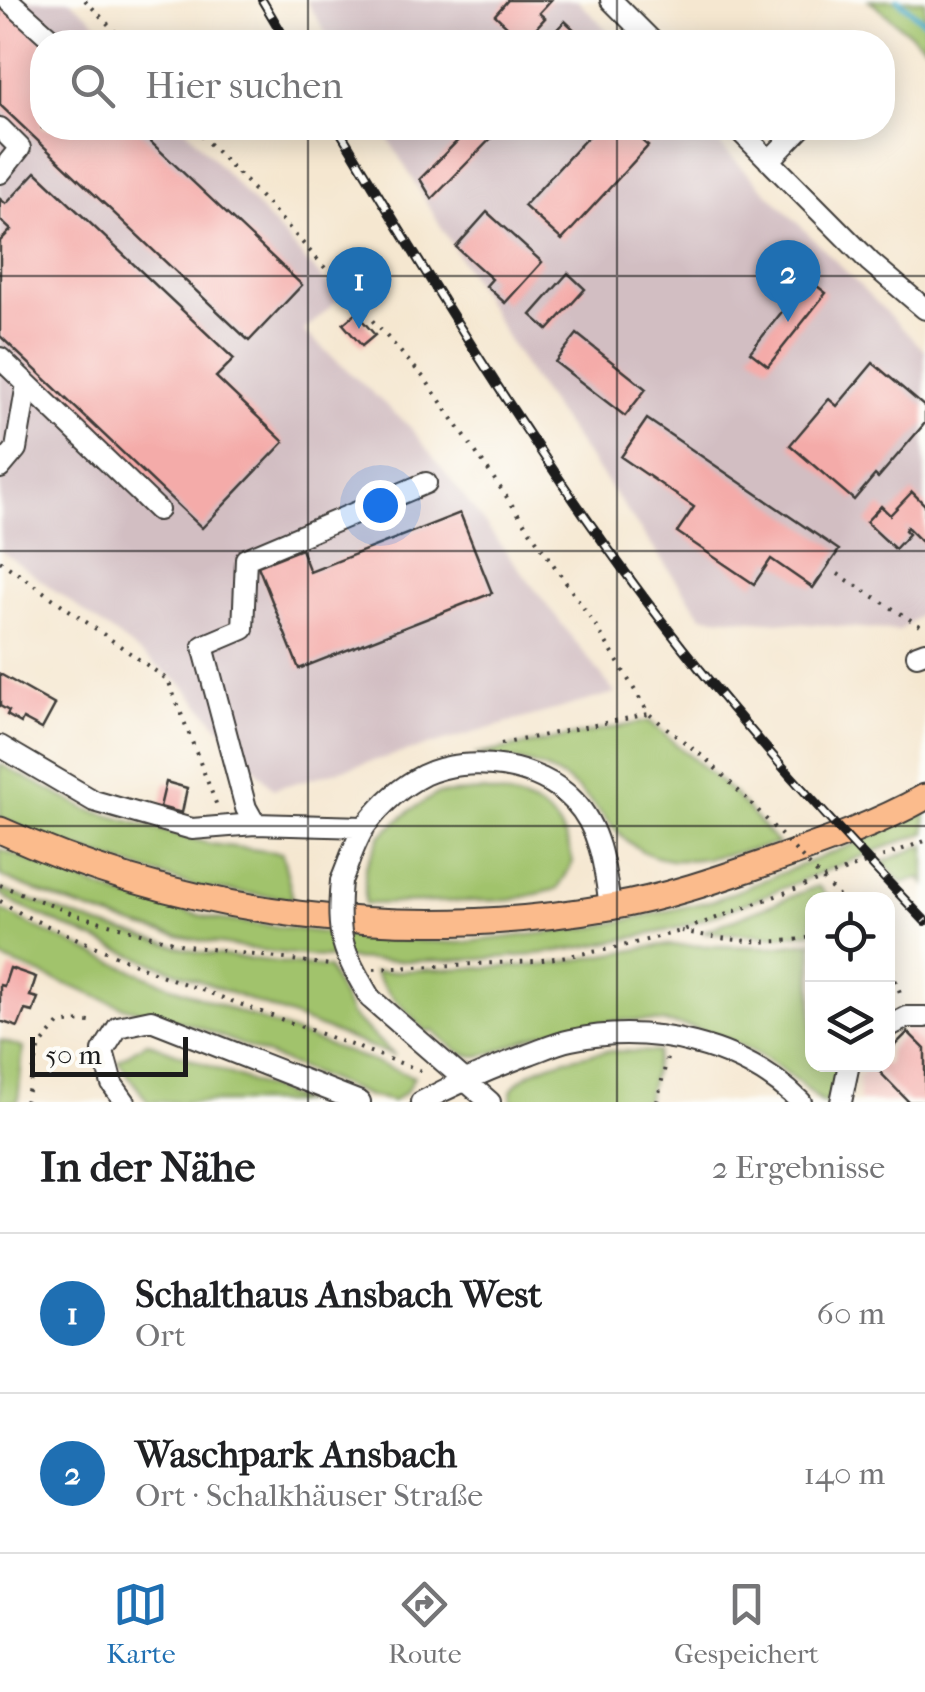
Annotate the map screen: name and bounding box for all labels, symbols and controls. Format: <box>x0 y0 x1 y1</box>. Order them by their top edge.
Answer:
search box <box>30 30 895 140</box>
icon: search <box>65 58 120 113</box>
text: Hier suchen <box>145 63 343 108</box>
pin: 2 <box>756 240 820 322</box>
pin: 1 <box>326 246 392 329</box>
your location <box>355 480 406 531</box>
map controls <box>805 892 895 1072</box>
button: locate <box>805 892 895 982</box>
button: layers <box>805 982 895 1072</box>
scale bar <box>30 1032 188 1076</box>
text: 50 m <box>45 1038 102 1071</box>
text: In der Nähe <box>40 1143 255 1192</box>
text: 2 Ergebnisse <box>712 1149 885 1186</box>
text: Schalthaus Ansbach West <box>135 1272 542 1317</box>
text: 1 <box>67 1295 78 1332</box>
text: 60 m <box>817 1295 885 1332</box>
text: Ort <box>135 1317 186 1354</box>
text: Waschpark Ansbach <box>135 1432 457 1477</box>
text: 2 <box>64 1455 81 1492</box>
text: 140 m <box>804 1455 885 1492</box>
text: Ort · Schalkhäuser Straße <box>135 1477 483 1514</box>
tab: Karte <box>106 1577 176 1670</box>
tab: Route <box>388 1577 462 1670</box>
tab: Gespeichert <box>674 1577 819 1670</box>

